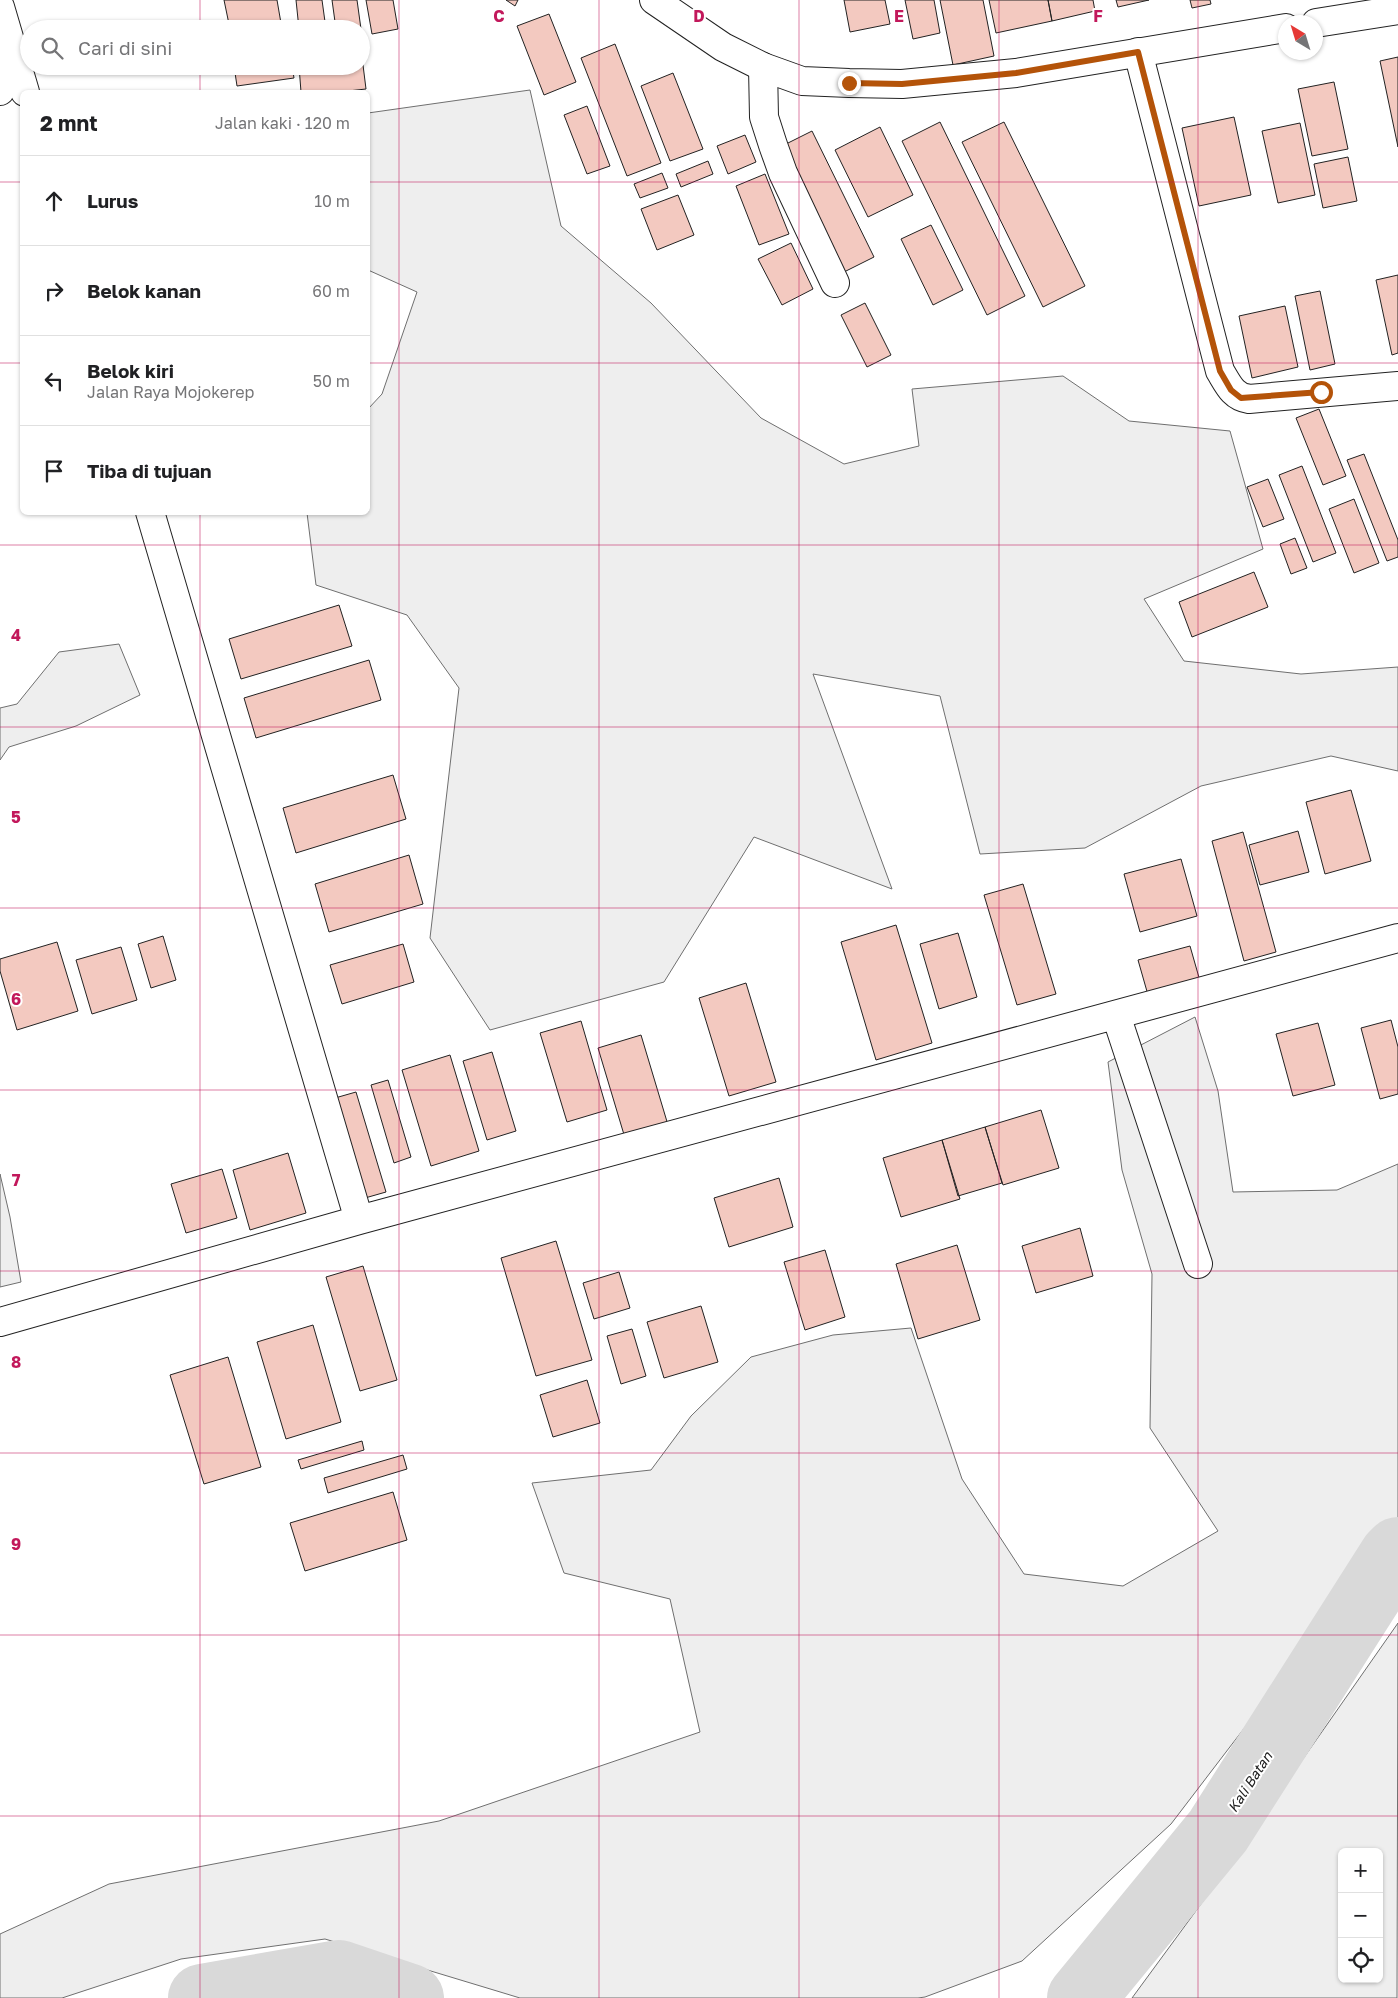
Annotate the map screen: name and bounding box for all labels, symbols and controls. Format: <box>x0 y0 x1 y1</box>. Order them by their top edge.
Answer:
text: C <box>493 6 505 26</box>
text: D <box>693 6 705 26</box>
text: E <box>894 6 904 26</box>
text: F <box>1093 6 1103 26</box>
north arrow <box>1278 15 1323 60</box>
search box <box>20 20 370 75</box>
icon: search <box>38 34 66 62</box>
text: Cari di sini <box>78 36 172 59</box>
route end <box>838 72 861 95</box>
text: 2 mnt <box>40 110 98 136</box>
text: Jalan kaki · 120 m <box>215 113 350 133</box>
icon: ahead <box>40 187 68 215</box>
text: Lurus <box>87 189 138 212</box>
text: 10 m <box>314 191 350 211</box>
icon: right <box>40 277 68 305</box>
text: Belok kanan <box>87 279 201 302</box>
text: 60 m <box>312 281 350 301</box>
text: Belok kiri <box>87 359 174 382</box>
icon: left <box>40 367 68 395</box>
text: 50 m <box>313 371 350 391</box>
route start <box>1310 381 1333 404</box>
text: Jalan Raya Mojokerep <box>87 382 254 402</box>
icon: arrive <box>40 457 68 485</box>
text: Tiba di tujuan <box>87 459 212 482</box>
text: 4 <box>11 625 21 645</box>
text: 5 <box>11 807 21 827</box>
text: 6 <box>11 989 21 1009</box>
text: 7 <box>12 1170 21 1190</box>
text: 8 <box>11 1352 21 1372</box>
text: 9 <box>11 1534 21 1554</box>
water label: Kali Batan <box>1224 1747 1276 1815</box>
map controls <box>1338 1848 1383 1983</box>
button: + <box>1338 1848 1383 1893</box>
button: − <box>1338 1893 1383 1938</box>
button: locate <box>1338 1938 1383 1983</box>

